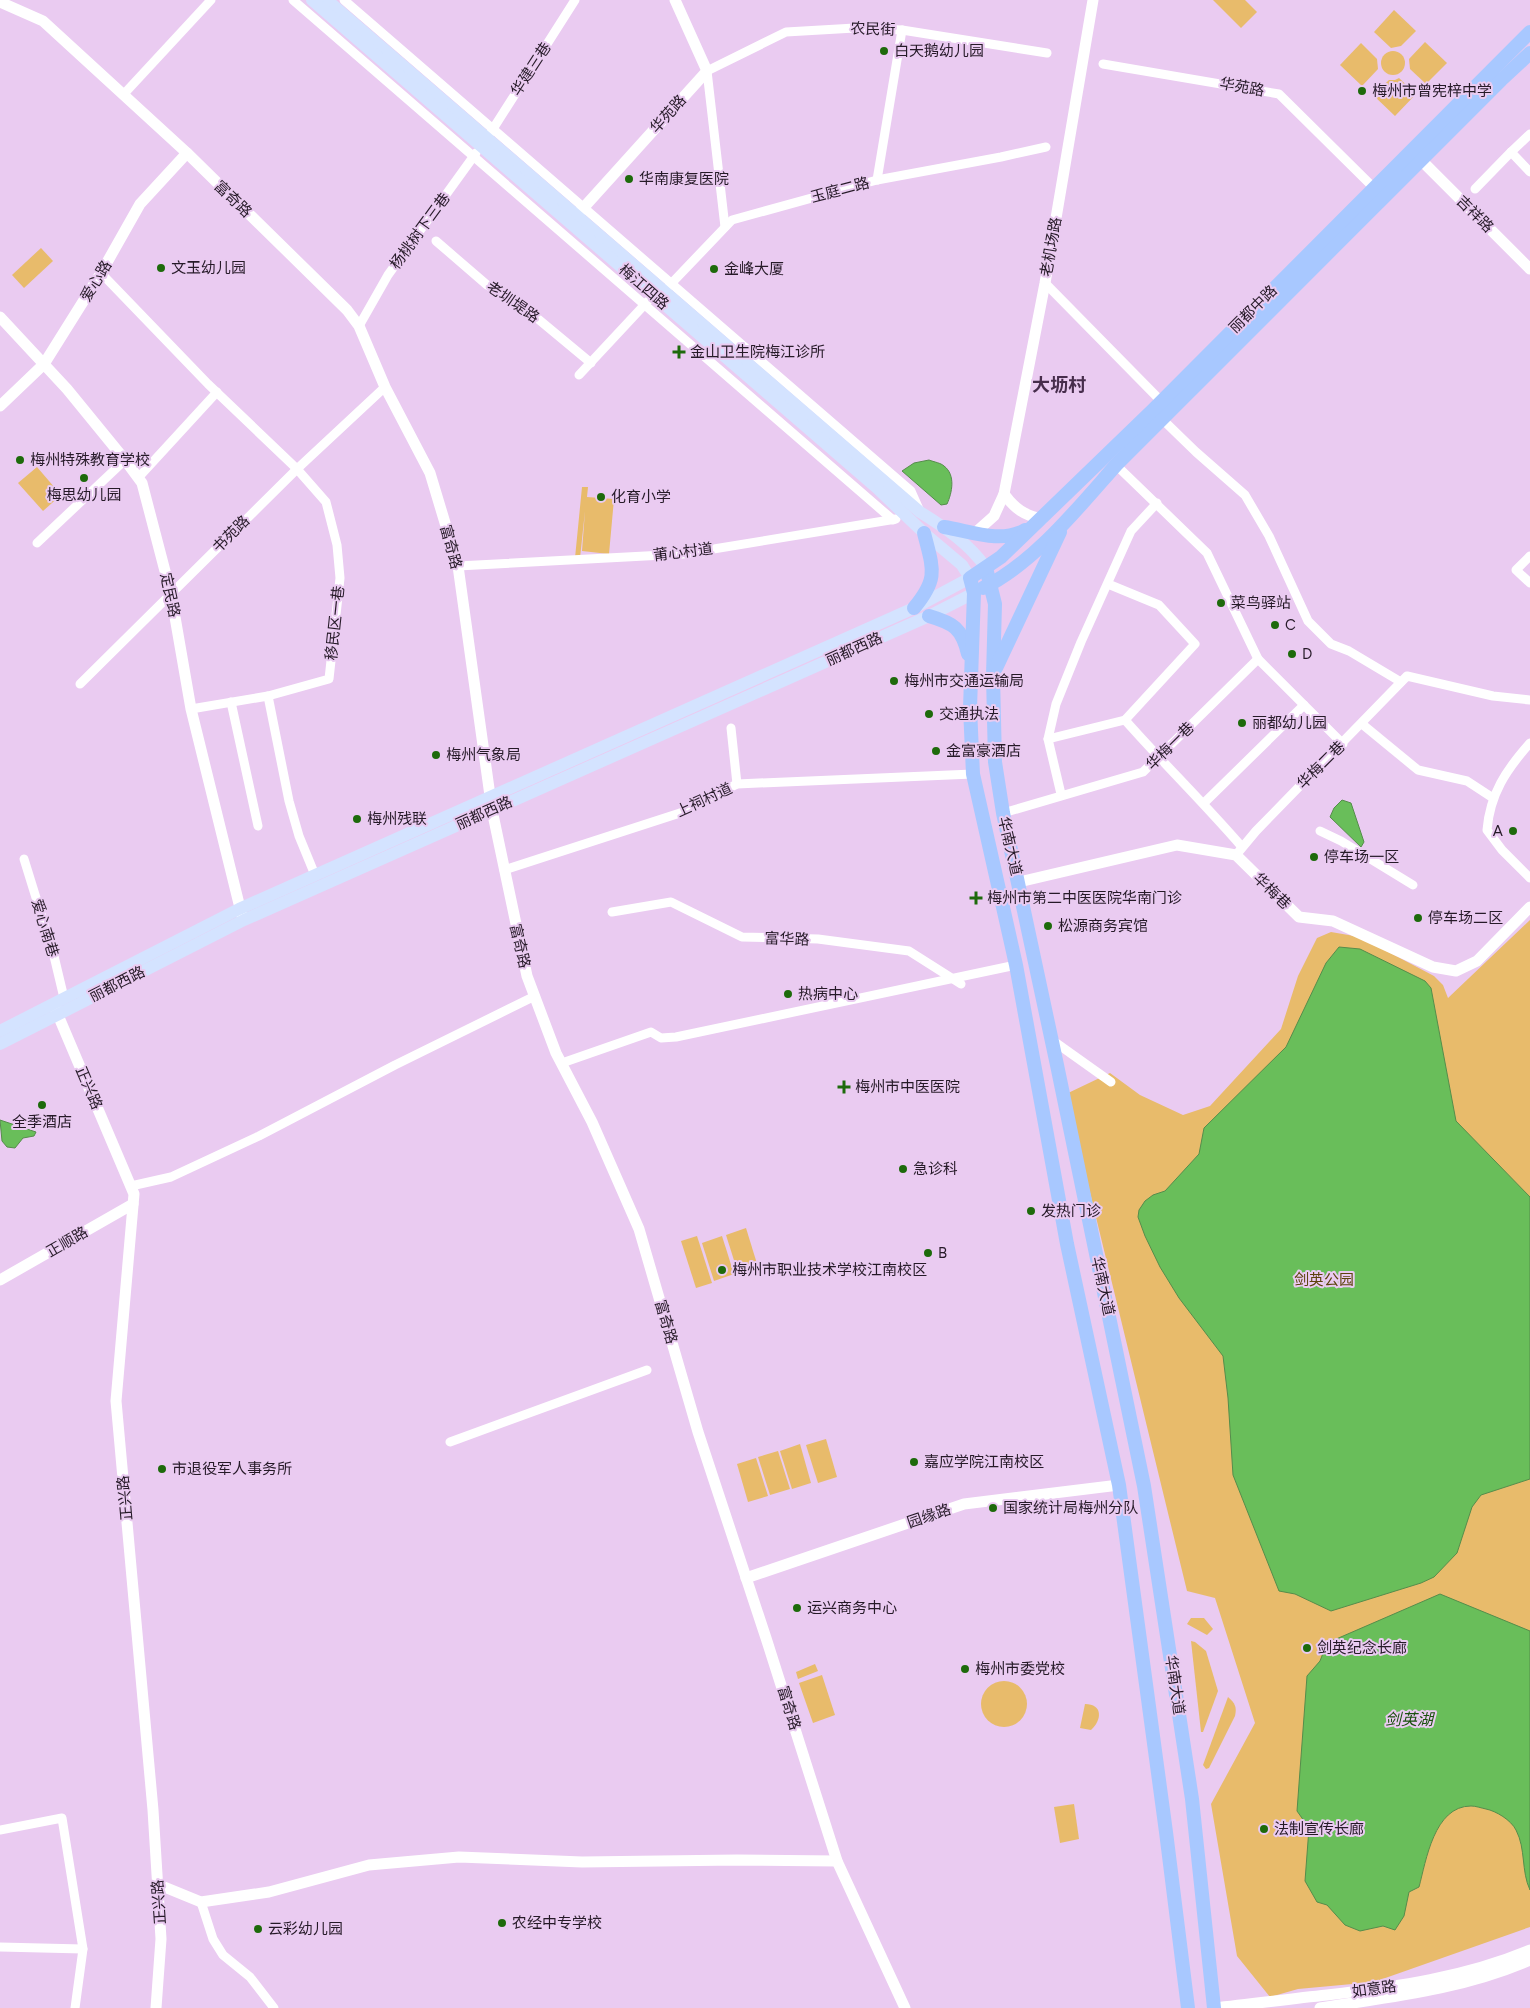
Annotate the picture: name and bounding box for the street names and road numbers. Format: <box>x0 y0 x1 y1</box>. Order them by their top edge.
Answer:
street label: 农民街 <box>850 19 896 39</box>
street label: 华建三巷 <box>507 39 555 99</box>
street label: 华苑路 <box>1218 74 1266 100</box>
street label: 华苑路 <box>646 91 690 137</box>
street label: 玉庭二路 <box>809 174 871 206</box>
street label: 富奇路 <box>211 177 255 221</box>
street label: 杨桃树下三巷 <box>386 189 454 273</box>
street label: 吉祥路 <box>1453 192 1497 236</box>
street label: 老机场路 <box>1037 216 1065 278</box>
street label: 爱心路 <box>77 257 115 305</box>
street label: 梅江四路 <box>615 261 673 313</box>
street label: 老圳堤路 <box>483 277 543 327</box>
street label: 丽都中路 <box>1225 281 1281 337</box>
street label: 书苑路 <box>209 512 253 556</box>
street label: 富奇路 <box>436 523 466 571</box>
street label: 莆心村道 <box>652 539 714 565</box>
street label: 定民路 <box>157 571 183 619</box>
street label: 移民区一巷 <box>322 585 348 661</box>
street label: 丽都西路 <box>823 629 885 669</box>
street label: 华梅一巷 <box>1142 718 1198 774</box>
street label: 华梅二巷 <box>1293 737 1349 793</box>
street label: 上祠村道 <box>673 779 735 821</box>
street label: 丽都西路 <box>453 793 515 833</box>
street label: 华南大道 <box>994 815 1026 877</box>
street label: 华梅巷 <box>1250 869 1294 913</box>
street label: 爱心南巷 <box>28 897 62 959</box>
street label: 富奇路 <box>506 922 534 970</box>
street label: 富华路 <box>764 929 810 949</box>
street label: 丽都西路 <box>86 962 148 1006</box>
street label: 正兴路 <box>72 1064 106 1112</box>
street label: 正顺路 <box>43 1223 91 1261</box>
street label: 华南大道 <box>1088 1255 1118 1317</box>
street label: 富奇路 <box>651 1298 681 1346</box>
street label: 正兴路 <box>114 1475 136 1521</box>
street label: 园缘路 <box>905 1500 953 1532</box>
street label: 华南大道 <box>1162 1654 1188 1716</box>
street label: 富奇路 <box>774 1684 804 1732</box>
street label: 正兴路 <box>148 1879 170 1925</box>
street label: 如意路 <box>1350 1977 1398 2001</box>

